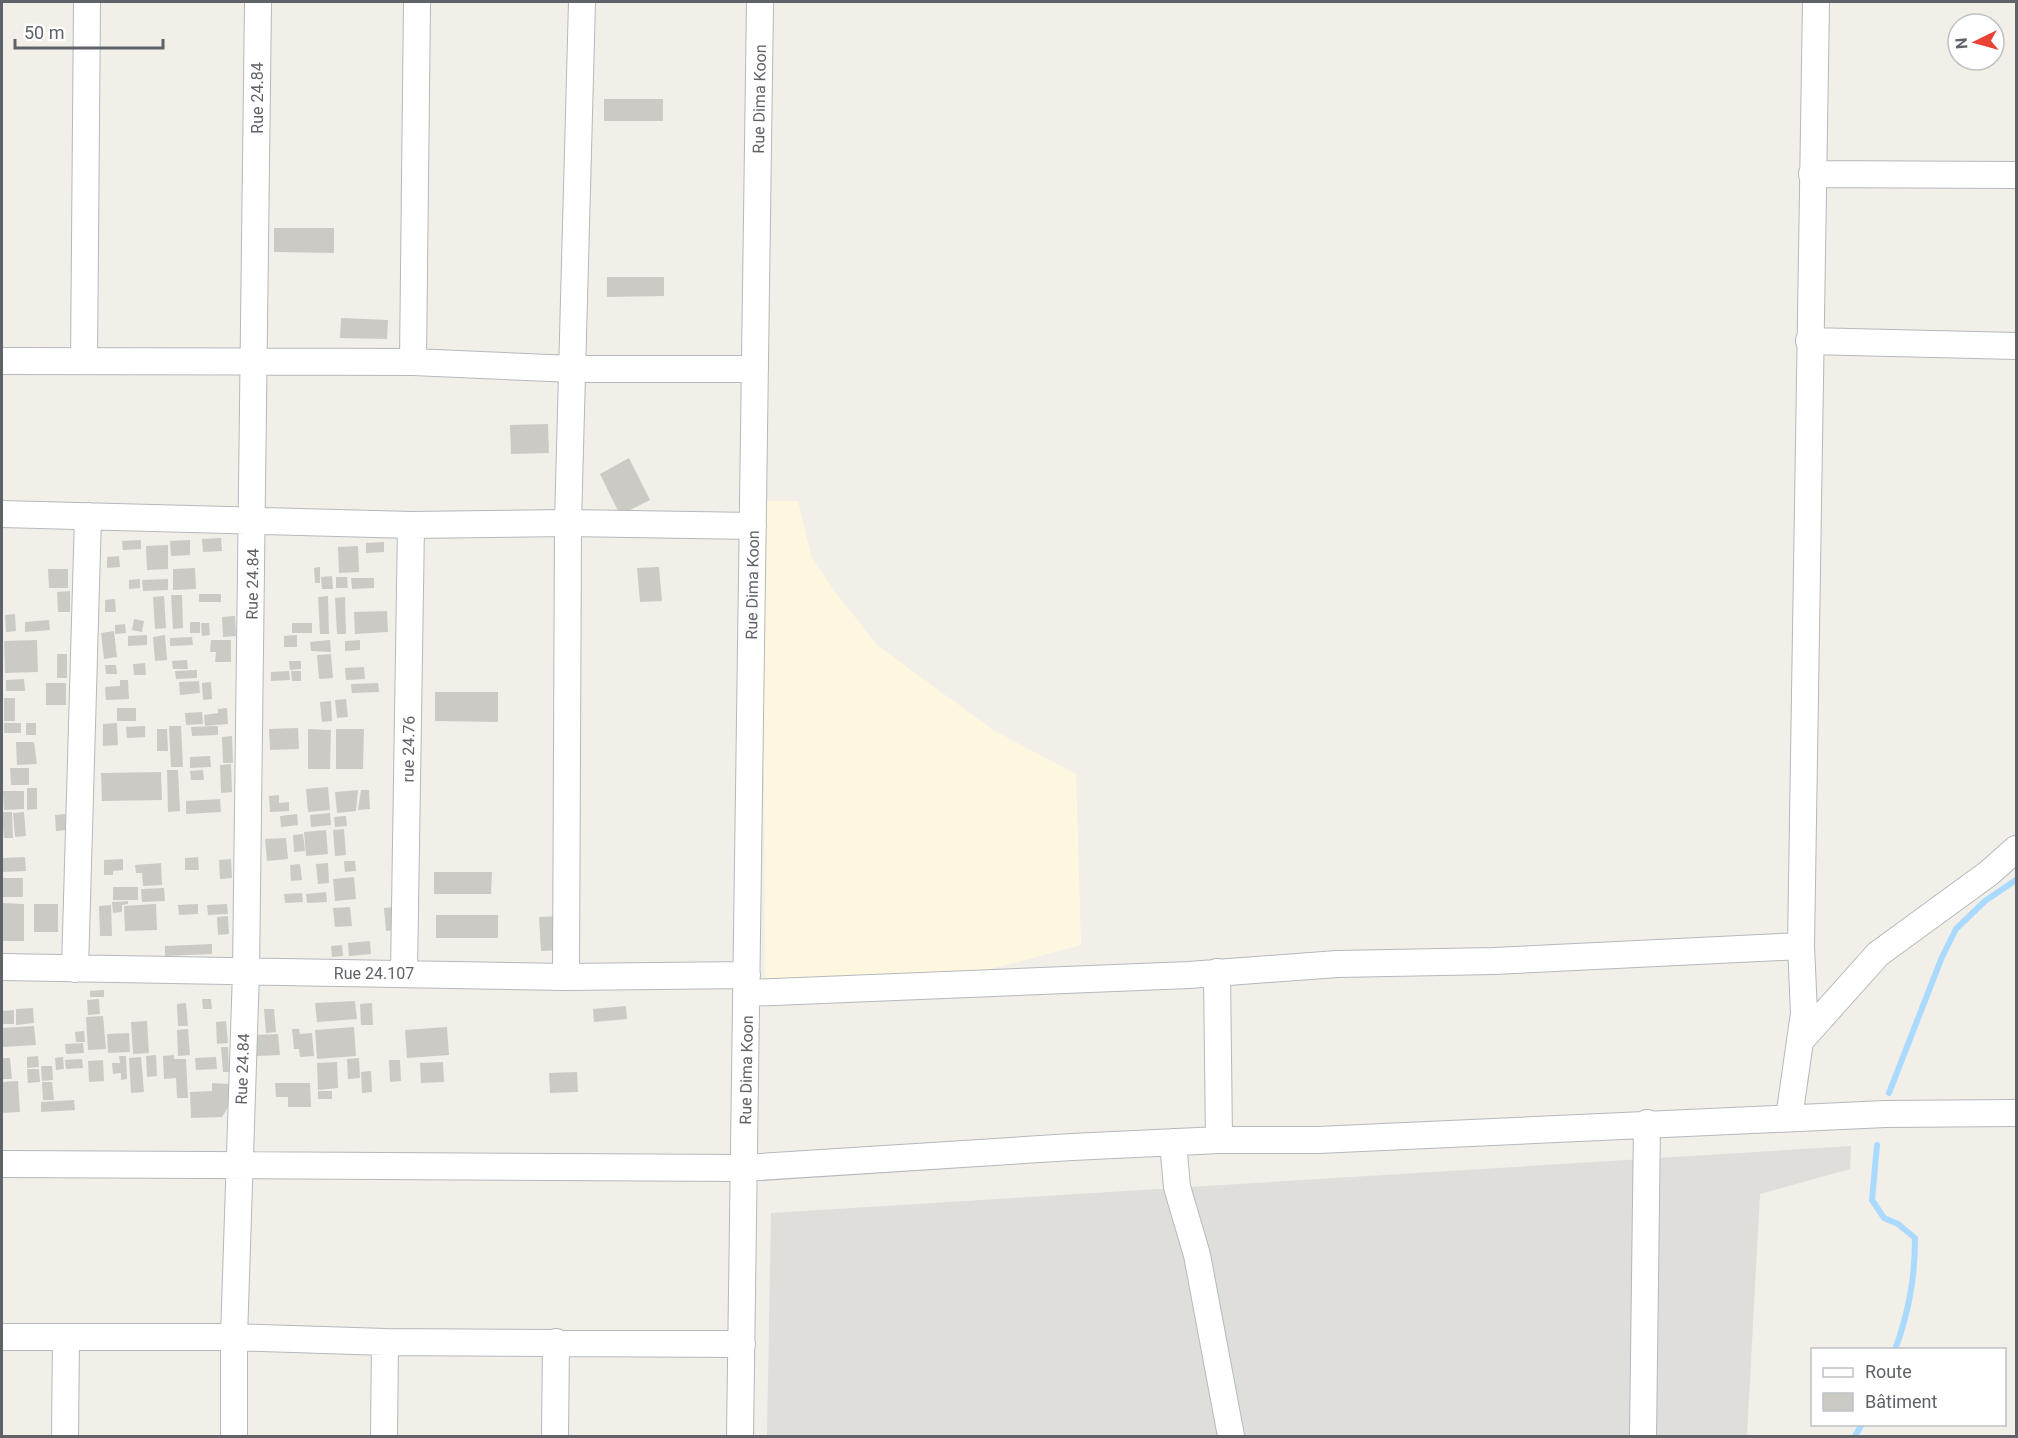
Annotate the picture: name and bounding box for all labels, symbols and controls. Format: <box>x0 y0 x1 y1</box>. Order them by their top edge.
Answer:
scale bar <box>15 12 164 50</box>
north arrow <box>1946 12 2006 72</box>
text: 50 m <box>24 22 64 43</box>
text: N <box>1952 37 1972 50</box>
street label: Rue Dima Koon <box>749 44 770 154</box>
street label: Rue 24.84 <box>248 62 267 134</box>
street label: Rue Dima Koon <box>742 530 763 640</box>
street label: Rue 24.84 <box>242 548 263 620</box>
street label: rue 24.76 <box>398 715 419 783</box>
street label: Rue 24.107 <box>334 964 414 983</box>
street label: Rue Dima Koon <box>736 1015 757 1125</box>
street label: Rue 24.84 <box>232 1033 253 1105</box>
legend <box>1811 1348 2006 1426</box>
text: Route <box>1865 1361 1912 1382</box>
text: Bâtiment <box>1865 1391 1938 1412</box>

